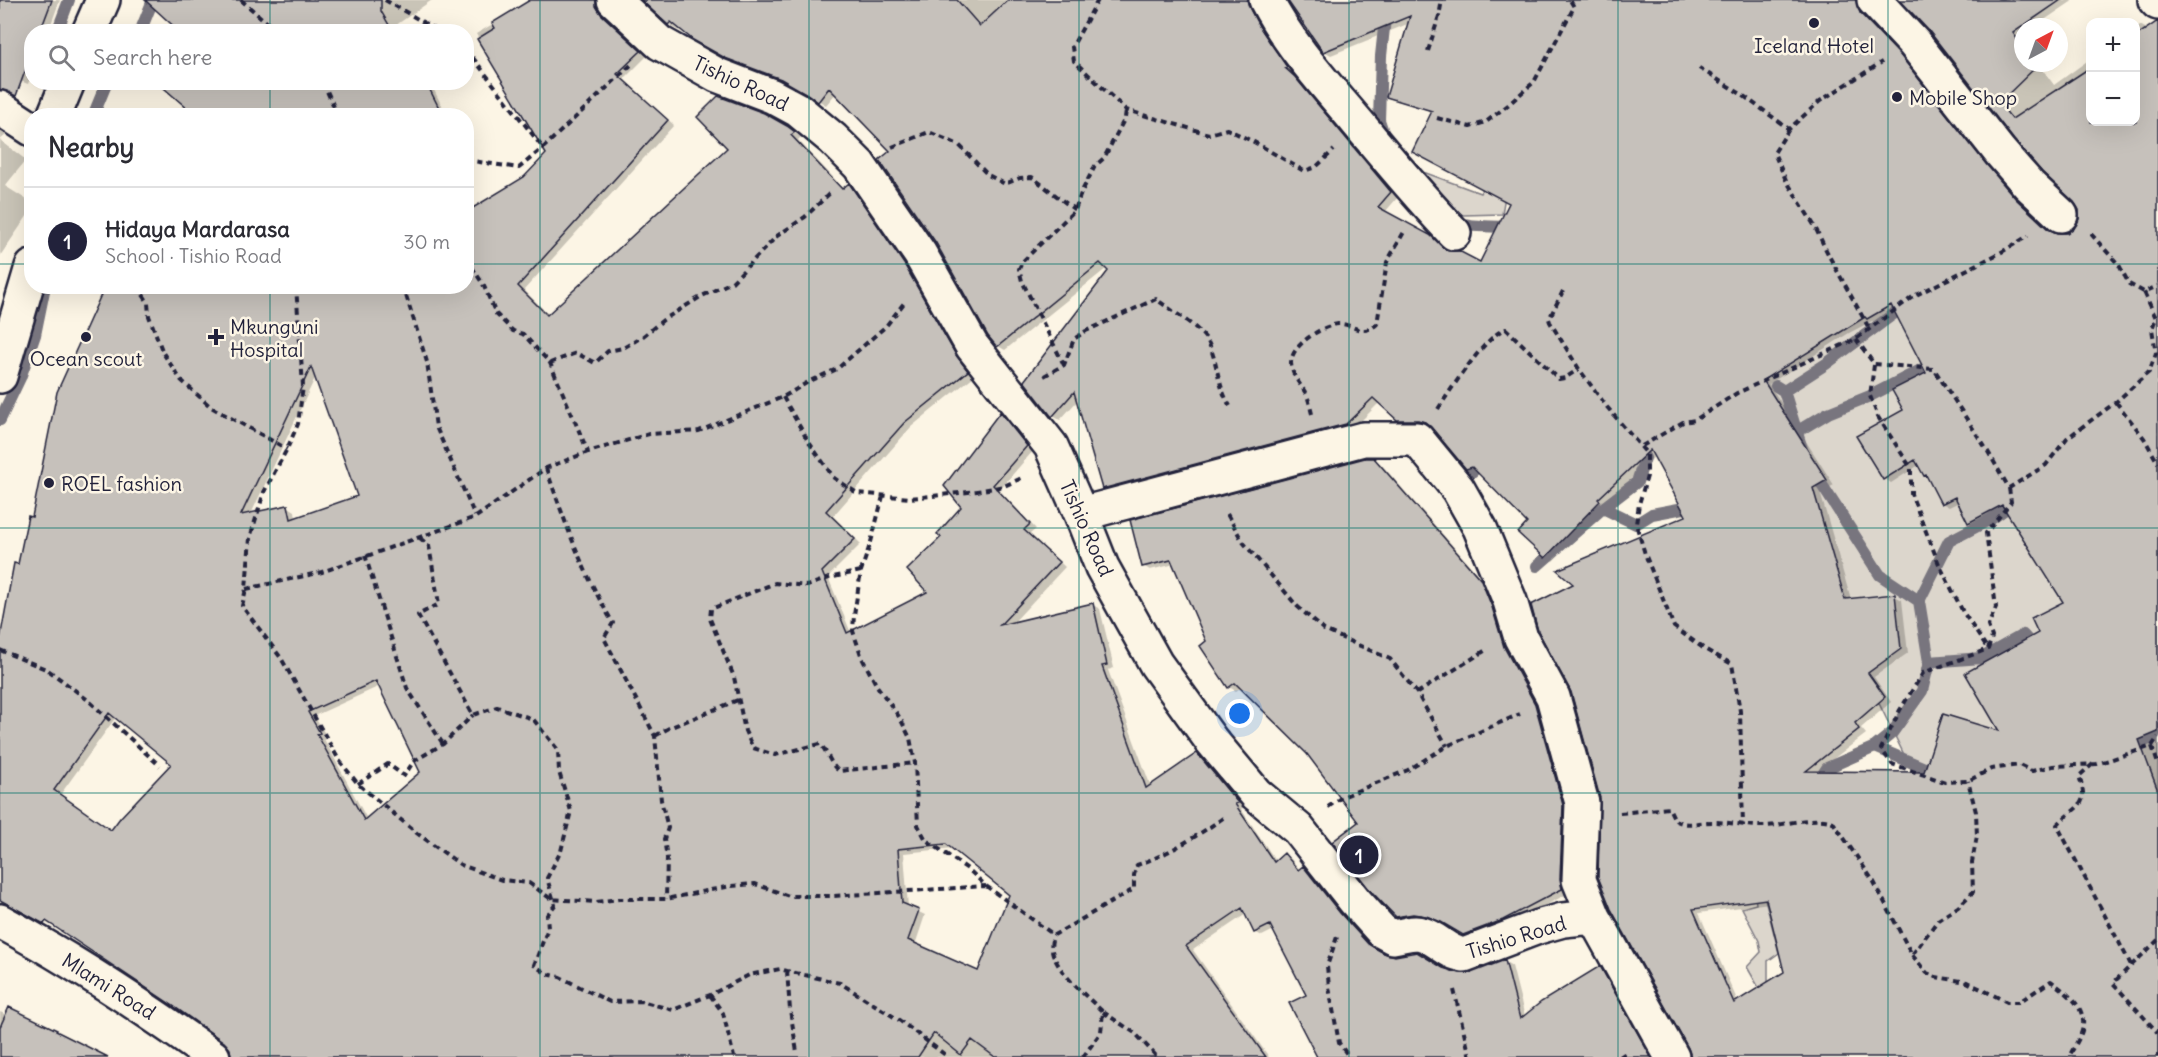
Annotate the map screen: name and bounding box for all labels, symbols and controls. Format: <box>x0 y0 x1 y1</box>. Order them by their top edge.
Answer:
marker: Iceland Hotel <box>1807 16 1821 30</box>
north arrow <box>2014 18 2068 72</box>
map controls <box>2086 18 2140 126</box>
button: + <box>2086 18 2140 72</box>
search box <box>24 24 474 90</box>
place label: Iceland Hotel <box>1754 33 1874 58</box>
icon: search <box>45 41 78 74</box>
text: Search here <box>93 43 212 71</box>
street label: Tishio Road <box>689 50 793 116</box>
button: − <box>2086 72 2140 126</box>
place label: Mobile Shop <box>1909 85 2017 110</box>
marker: Mobile Shop <box>1890 90 1904 104</box>
text: Nearby <box>48 131 134 164</box>
text: Hidaya Mardarasa <box>105 215 290 243</box>
text: 1 <box>64 229 71 254</box>
text: 30 m <box>403 229 450 254</box>
text: School · Tishio Road <box>105 243 282 268</box>
place label: Mkunguni Hospital <box>230 314 319 362</box>
marker: Mkunguni Hospital <box>207 328 225 346</box>
marker: Ocean scout <box>79 330 93 344</box>
place label: Ocean scout <box>30 346 143 371</box>
place label: ROEL fashion <box>61 471 182 496</box>
marker: ROEL fashion <box>42 476 56 490</box>
street label: Tishio Road <box>1055 476 1119 580</box>
your location <box>1225 699 1254 728</box>
pin: 1 <box>1340 832 1378 878</box>
street label: Tishio Road <box>1463 910 1569 964</box>
street label: Mlami Road <box>58 947 161 1025</box>

